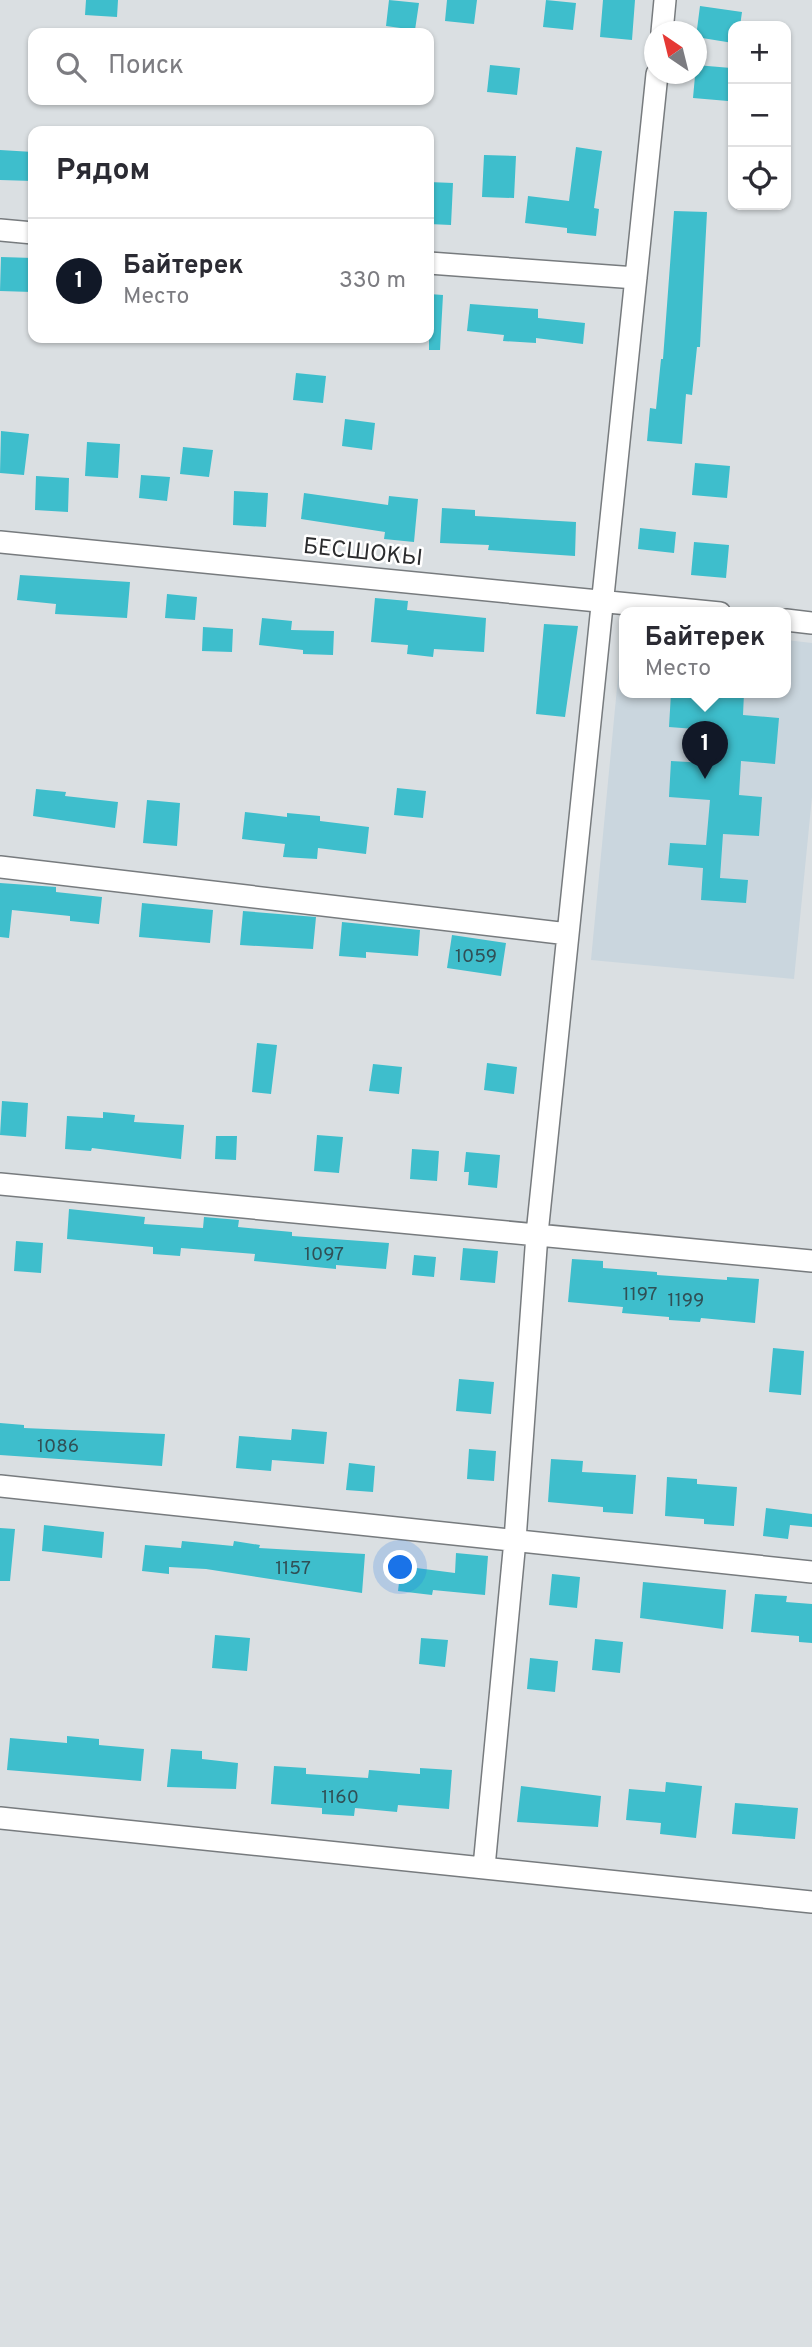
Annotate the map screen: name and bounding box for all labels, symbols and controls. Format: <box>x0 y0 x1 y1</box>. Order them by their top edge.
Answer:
north arrow <box>644 21 707 84</box>
map controls <box>728 21 791 210</box>
button: + <box>728 21 791 84</box>
search box <box>28 28 434 105</box>
icon: search <box>52 48 90 86</box>
text: Поиск <box>108 50 184 83</box>
button: − <box>728 84 791 147</box>
button: locate <box>728 147 791 210</box>
text: Рядом <box>56 153 150 190</box>
text: Байтерек <box>123 250 243 283</box>
text: 1 <box>74 267 84 296</box>
text: 330 m <box>339 267 406 296</box>
text: Место <box>123 283 189 312</box>
street label: БЕСШОКЫ <box>301 533 424 574</box>
popup <box>619 607 791 698</box>
text: Байтерек <box>645 622 765 655</box>
text: Место <box>645 655 711 684</box>
pin: 1 <box>682 721 728 779</box>
house number: 1059 <box>455 945 497 969</box>
house number: 1097 <box>304 1243 344 1267</box>
house number: 1197 <box>623 1283 658 1307</box>
house number: 1199 <box>668 1289 704 1313</box>
house number: 1086 <box>37 1435 79 1459</box>
your location <box>383 1550 417 1584</box>
house number: 1157 <box>275 1557 311 1581</box>
house number: 1160 <box>321 1786 359 1810</box>

